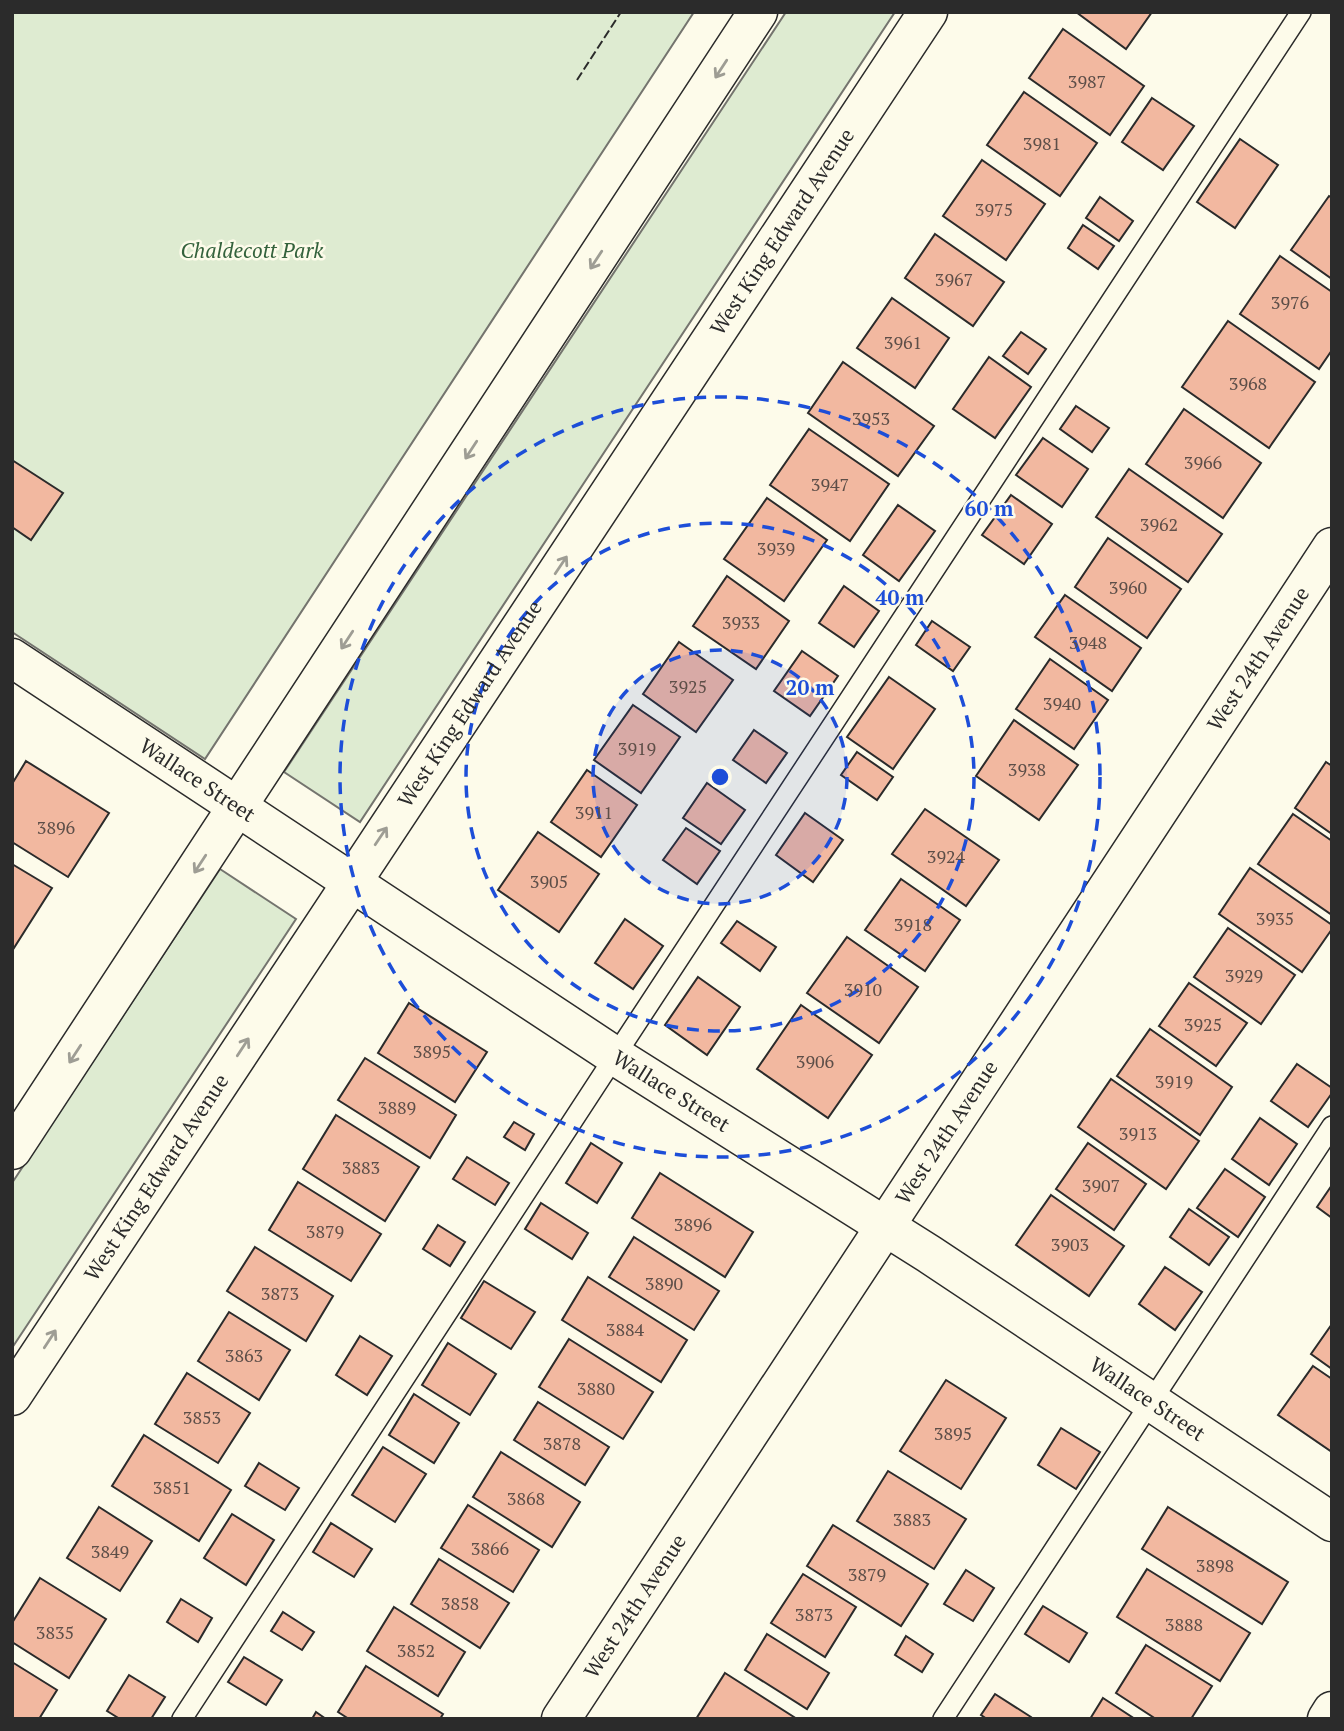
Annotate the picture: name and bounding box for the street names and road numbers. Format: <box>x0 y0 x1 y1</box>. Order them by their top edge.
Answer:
street label: West King Edward Avenue <box>703 123 860 340</box>
street label: West 24th Avenue <box>1200 581 1315 736</box>
street label: West King Edward Avenue <box>391 594 548 812</box>
street label: Wallace Street <box>134 731 261 828</box>
street label: Wallace Street <box>608 1043 736 1138</box>
street label: West 24th Avenue <box>888 1055 1004 1209</box>
street label: West King Edward Avenue <box>77 1068 234 1286</box>
street label: Wallace Street <box>1085 1350 1211 1447</box>
street label: West 24th Avenue <box>577 1528 692 1683</box>

